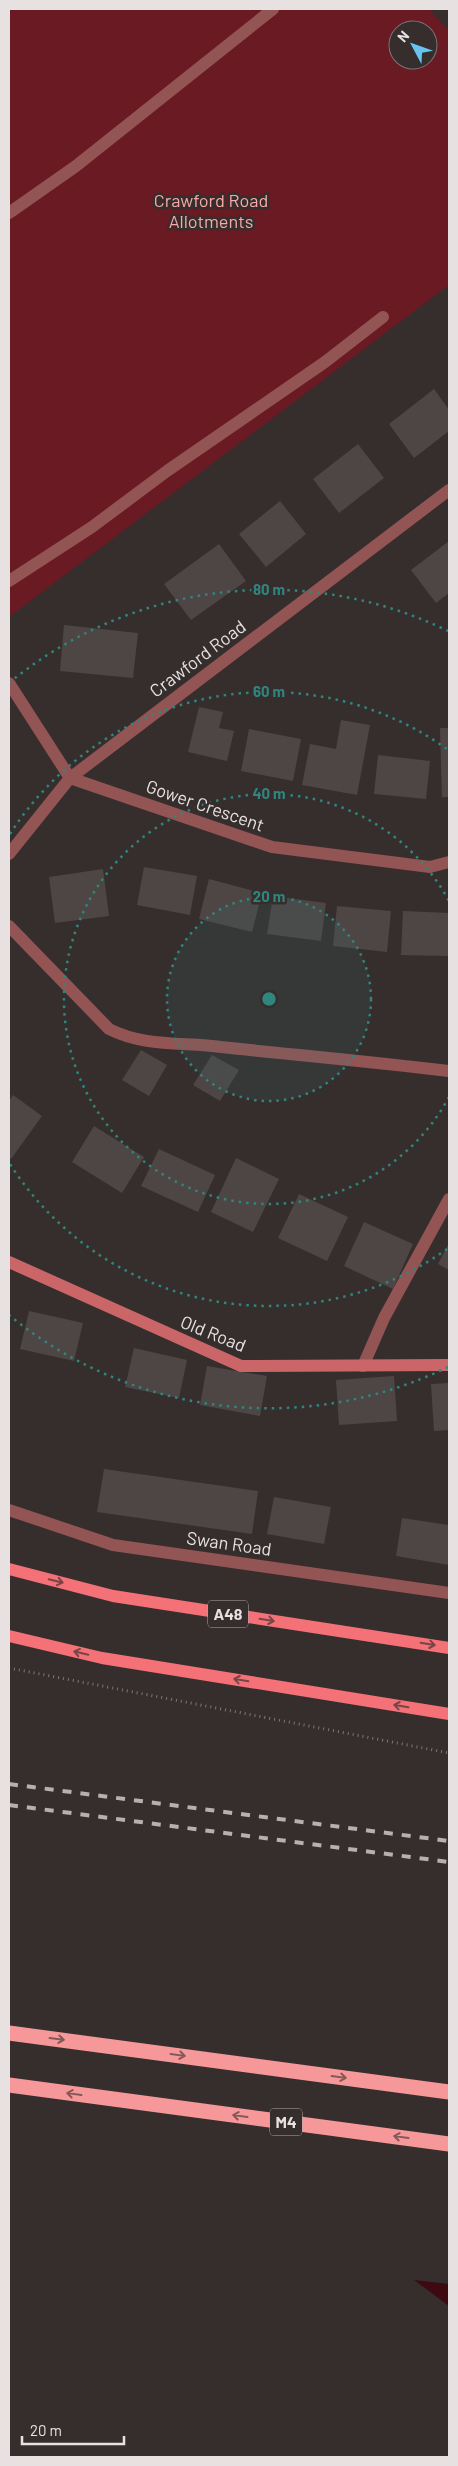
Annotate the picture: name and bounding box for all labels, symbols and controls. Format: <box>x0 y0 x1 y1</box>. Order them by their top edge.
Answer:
north arrow <box>388 20 438 70</box>
text: N <box>393 27 412 45</box>
park label: Crawford Road Allotments <box>154 189 268 232</box>
text: 80 m <box>253 580 285 598</box>
street label: Crawford Road <box>145 615 250 701</box>
text: 60 m <box>253 682 285 700</box>
street label: Gower Crescent <box>143 775 267 836</box>
text: 40 m <box>252 784 286 802</box>
text: 20 m <box>253 887 285 905</box>
centre of rings <box>260 990 278 1008</box>
street label: Old Road <box>177 1310 249 1356</box>
street label: Swan Road <box>185 1526 273 1560</box>
one-way arrow <box>47 1577 63 1586</box>
road number: A48 <box>208 1600 248 1628</box>
one-way arrow <box>259 1615 275 1625</box>
one-way arrow <box>420 1640 436 1650</box>
one-way arrow <box>73 1648 89 1657</box>
one-way arrow <box>233 1675 249 1685</box>
one-way arrow <box>393 1701 409 1711</box>
one-way arrow <box>49 2034 65 2044</box>
one-way arrow <box>169 2050 185 2060</box>
one-way arrow <box>331 2072 347 2082</box>
one-way arrow <box>66 2088 82 2098</box>
road number: M4 <box>270 2108 302 2136</box>
one-way arrow <box>232 2110 248 2120</box>
one-way arrow <box>393 2132 409 2142</box>
scale bar <box>22 2414 125 2446</box>
text: 20 m <box>30 2421 62 2439</box>

